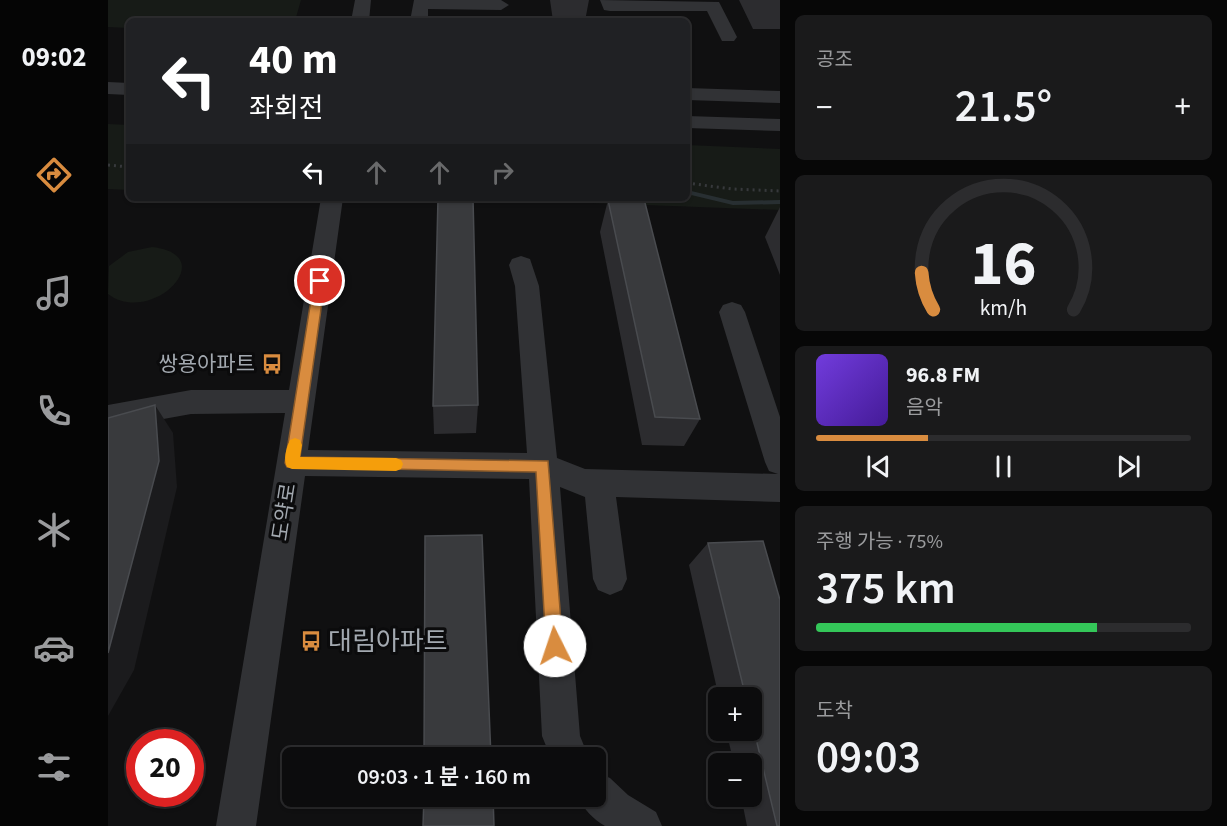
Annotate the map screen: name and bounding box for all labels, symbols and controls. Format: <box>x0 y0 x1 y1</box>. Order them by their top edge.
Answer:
text: 40 m <box>249 30 338 90</box>
text: 09:02 <box>21 38 87 77</box>
icon: left <box>150 42 228 120</box>
text: 공조 <box>816 46 853 74</box>
text: 21.5° <box>955 75 1052 139</box>
text: − <box>816 84 832 131</box>
text: + <box>1175 84 1191 131</box>
text: 좌회전 <box>249 89 324 128</box>
icon: directions <box>33 154 75 196</box>
icon: left <box>297 156 330 189</box>
icon: ahead <box>360 156 393 189</box>
icon: ahead <box>423 156 456 189</box>
icon: right <box>486 156 519 189</box>
text: 16 <box>971 220 1036 309</box>
pin <box>294 255 345 306</box>
icon: arrive <box>303 264 336 297</box>
icon: music <box>33 272 75 314</box>
text: km/h <box>980 293 1027 324</box>
place label: 쌍용아파트 <box>158 349 255 379</box>
bus stop icon: 쌍용아파트 <box>260 352 284 376</box>
text: 96.8 FM <box>906 359 980 391</box>
icon: phone <box>33 390 75 432</box>
text: 음악 <box>906 394 943 422</box>
icon: previous <box>862 450 895 483</box>
icon: pause <box>987 450 1020 483</box>
icon: next <box>1112 450 1145 483</box>
street label: 도약로 <box>265 481 303 543</box>
icon: climate <box>33 509 75 551</box>
text: 주행 가능 · 75% <box>816 528 943 556</box>
text: 375 km <box>816 557 956 621</box>
position arrow <box>523 614 587 678</box>
place label: 대림아파트 <box>328 623 448 660</box>
icon: car <box>33 627 75 669</box>
bus stop icon: 대림아파트 <box>299 629 323 653</box>
map controls <box>708 687 762 807</box>
button: + <box>708 687 762 741</box>
text: 도착 <box>816 697 853 725</box>
text: 09:03 <box>816 726 921 790</box>
speed limit sign: 20 <box>126 729 204 807</box>
icon: filters <box>33 746 75 788</box>
button: − <box>708 753 762 807</box>
text: 09:03 · 1 분 · 160 m <box>357 761 531 793</box>

